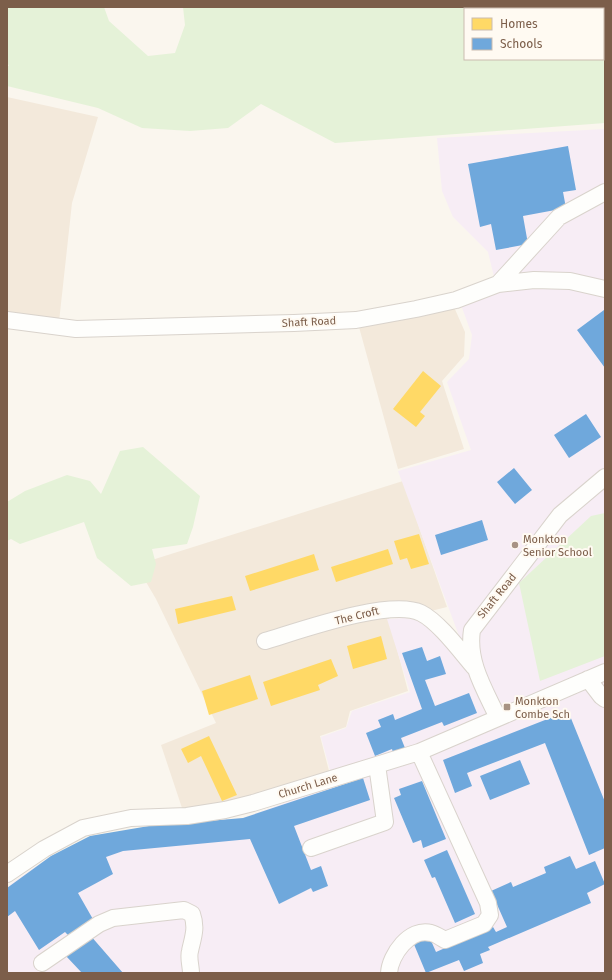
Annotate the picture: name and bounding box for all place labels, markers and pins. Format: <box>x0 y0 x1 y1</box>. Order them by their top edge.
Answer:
place label: Monkton Senior School <box>523 533 592 559</box>
marker: Monkton Senior School <box>510 540 520 550</box>
place label: Monkton Combe Sch <box>515 695 570 721</box>
marker: Monkton Combe Sch <box>502 702 512 712</box>

